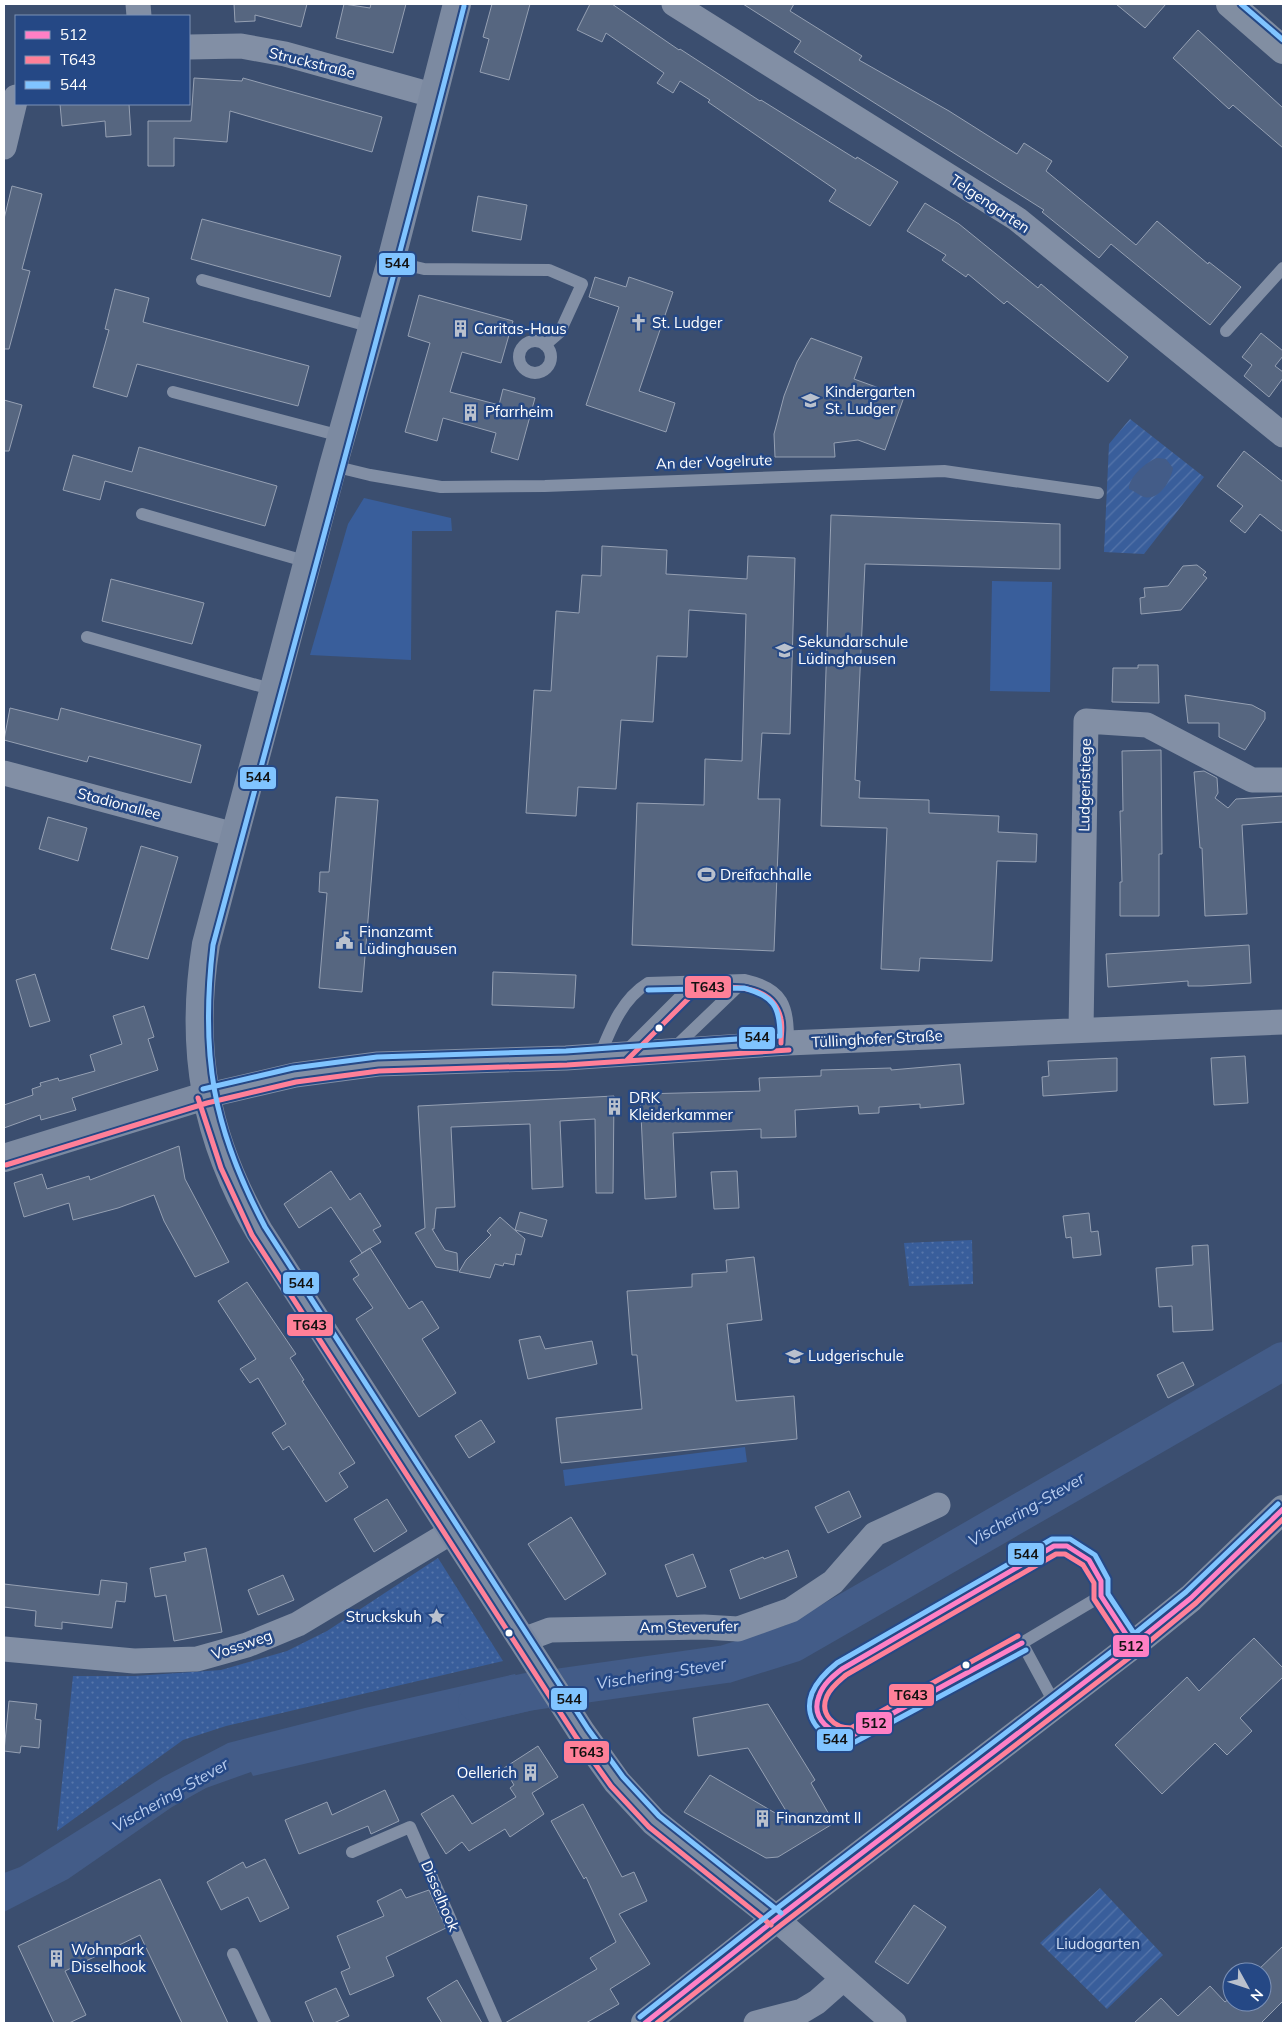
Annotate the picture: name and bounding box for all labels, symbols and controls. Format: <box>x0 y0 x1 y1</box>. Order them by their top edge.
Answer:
legend <box>15 15 190 105</box>
text: 512 <box>60 25 87 44</box>
street label: Struckstraße <box>267 43 357 82</box>
text: T643 <box>60 50 96 69</box>
text: 544 <box>60 75 87 94</box>
street label: Telgengarten <box>947 170 1034 237</box>
line badge: 544 <box>378 252 416 276</box>
text: 544 <box>384 254 410 272</box>
church icon: St. Ludger <box>628 313 648 333</box>
place label: St. Ludger <box>652 313 723 332</box>
building icon: Caritas-Haus <box>450 319 470 339</box>
place label: Caritas-Haus <box>474 319 567 338</box>
place label: Kindergarten St. Ludger <box>825 382 915 418</box>
school or university icon: Kindergarten St. Ludger <box>801 391 821 411</box>
building icon: Pfarrheim <box>461 402 481 422</box>
place label: Pfarrheim <box>485 402 553 421</box>
street label: An der Vogelrute <box>655 450 773 473</box>
place label: Sekundarschule Lüdinghausen <box>798 632 908 668</box>
school or university icon: Sekundarschule Lüdinghausen <box>774 641 794 661</box>
street label: Ludgeristiege <box>1074 738 1095 832</box>
line badge: 544 <box>239 766 277 790</box>
text: 544 <box>245 768 271 786</box>
street label: Stadionallee <box>75 783 163 824</box>
sports icon: Dreifachhalle <box>696 865 716 885</box>
place label: Dreifachhalle <box>720 865 812 884</box>
place label: Finanzamt Lüdinghausen <box>359 922 457 958</box>
public building icon: Finanzamt Lüdinghausen <box>335 931 355 951</box>
line badge: T643 <box>684 975 732 999</box>
text: T643 <box>691 978 725 996</box>
unlabelled marker <box>654 1023 664 1033</box>
line badge: 544 <box>738 1026 776 1050</box>
street label: Tüllinghofer Straße <box>811 1026 943 1051</box>
text: 544 <box>744 1028 770 1046</box>
place label: DRK Kleiderkammer <box>629 1088 734 1124</box>
building icon: DRK Kleiderkammer <box>605 1097 625 1117</box>
line badge: 544 <box>282 1271 320 1295</box>
text: 544 <box>288 1274 314 1292</box>
line badge: T643 <box>286 1313 334 1337</box>
text: T643 <box>293 1316 327 1334</box>
school or university icon: Ludgerischule <box>784 1346 804 1366</box>
place label: Ludgerischule <box>808 1346 904 1365</box>
water label: Vischering-Stever <box>964 1467 1089 1550</box>
line badge: 544 <box>1007 1542 1045 1566</box>
text: 544 <box>1013 1545 1039 1563</box>
place label: Struckskuh <box>346 1607 422 1626</box>
place icon: Struckskuh <box>426 1607 446 1627</box>
street label: Am Steverufer <box>639 1616 739 1637</box>
street label: Vossweg <box>209 1625 275 1664</box>
unlabelled marker <box>504 1628 514 1638</box>
line badge: 512 <box>1112 1634 1150 1658</box>
text: 512 <box>1118 1637 1144 1655</box>
water label: Vischering-Stever <box>595 1653 728 1693</box>
unlabelled marker <box>961 1660 971 1670</box>
line badge: T643 <box>888 1683 935 1707</box>
text: T643 <box>894 1686 928 1704</box>
line badge: 544 <box>550 1687 588 1711</box>
text: 544 <box>556 1690 582 1708</box>
line badge: 512 <box>855 1711 893 1735</box>
text: 512 <box>861 1714 887 1732</box>
line badge: 544 <box>816 1728 854 1752</box>
text: 544 <box>822 1730 848 1748</box>
line badge: T643 <box>563 1740 610 1764</box>
text: T643 <box>570 1743 604 1761</box>
water label: Vischering-Stever <box>108 1753 233 1836</box>
place label: Oellerich <box>457 1763 517 1782</box>
building icon: Oellerich <box>521 1763 541 1783</box>
building icon: Finanzamt II <box>752 1808 772 1828</box>
place label: Finanzamt II <box>776 1808 861 1827</box>
street label: Disselhook <box>417 1858 464 1934</box>
park label: Liudogarten <box>1056 1934 1140 1953</box>
place label: Wohnpark Disselhook <box>71 1940 146 1976</box>
building icon: Wohnpark Disselhook <box>47 1949 67 1969</box>
north arrow <box>1222 1962 1272 2012</box>
text: N <box>1247 1986 1267 2005</box>

